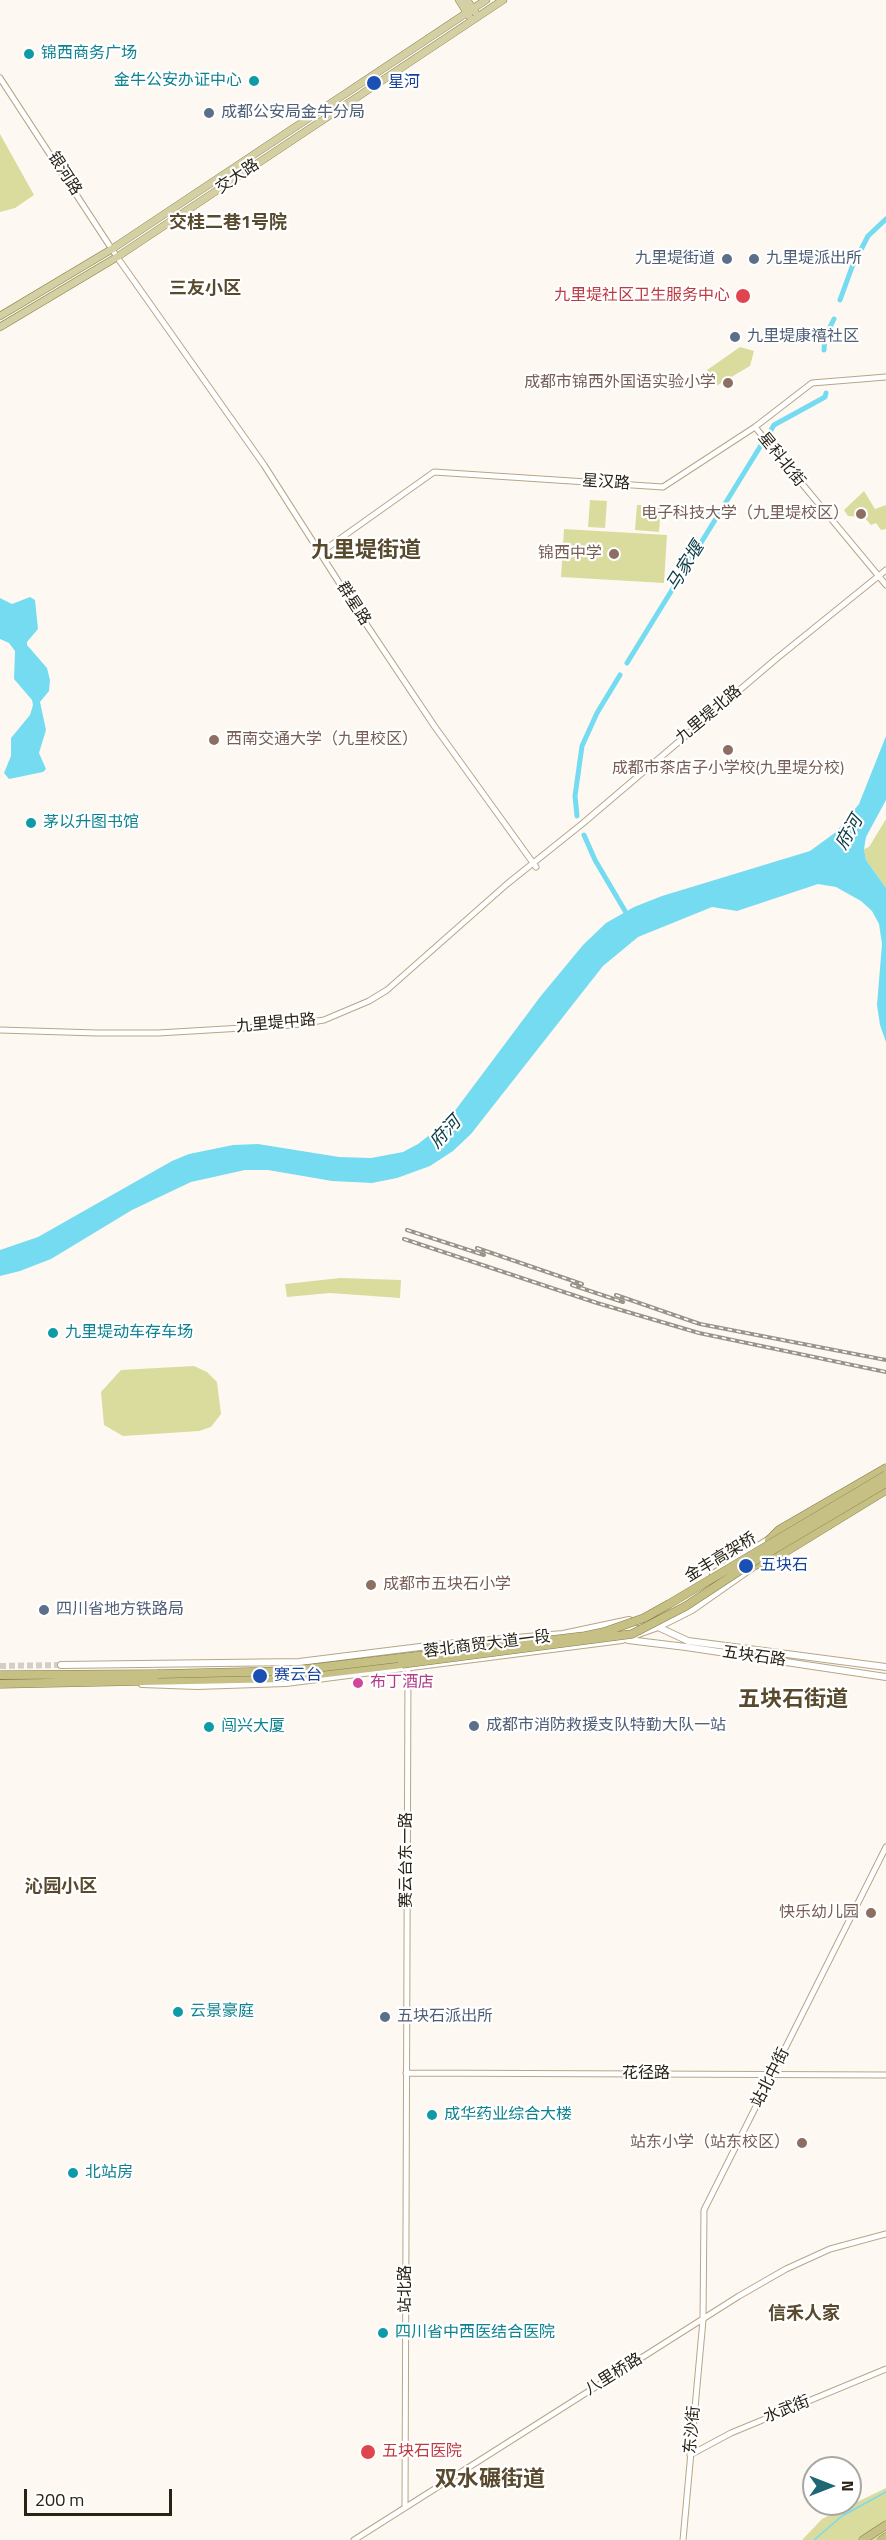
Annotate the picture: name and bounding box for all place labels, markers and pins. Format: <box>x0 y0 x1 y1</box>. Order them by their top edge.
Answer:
place label: 锦西商务广场 <box>41 44 137 64</box>
marker: 锦西商务广场 <box>22 47 36 61</box>
place label: 金牛公安办证中心 <box>114 71 242 91</box>
place label: 星河 <box>388 73 420 93</box>
marker: 金牛公安办证中心 <box>247 74 261 88</box>
marker: 星河 <box>365 74 383 92</box>
place label: 成都公安局金牛分局 <box>221 103 365 123</box>
marker: 成都公安局金牛分局 <box>202 106 216 120</box>
place label: 九里堤街道 <box>635 249 715 269</box>
place label: 九里堤派出所 <box>766 249 862 269</box>
marker: 九里堤街道 <box>720 252 734 266</box>
marker: 九里堤派出所 <box>747 252 761 266</box>
place label: 九里堤社区卫生服务中心 <box>554 286 730 306</box>
marker: 九里堤社区卫生服务中心 <box>734 287 752 305</box>
place label: 九里堤康禧社区 <box>747 327 859 347</box>
marker: 九里堤康禧社区 <box>728 330 742 344</box>
place label: 成都市锦西外国语实验小学 <box>524 373 716 393</box>
marker: 成都市锦西外国语实验小学 <box>721 376 735 390</box>
place label: 电子科技大学（九里堤校区） <box>641 504 849 524</box>
marker: 电子科技大学（九里堤校区） <box>854 507 868 521</box>
place label: 锦西中学 <box>538 544 602 564</box>
marker: 锦西中学 <box>607 547 621 561</box>
place label: 西南交通大学（九里校区） <box>226 730 418 750</box>
marker: 西南交通大学（九里校区） <box>207 733 221 747</box>
marker: 成都市茶店子小学校(九里堤分校) <box>721 743 735 757</box>
place label: 成都市茶店子小学校(九里堤分校) <box>612 759 844 779</box>
place label: 茅以升图书馆 <box>43 813 139 833</box>
marker: 茅以升图书馆 <box>24 816 38 830</box>
place label: 九里堤动车存车场 <box>65 1323 193 1343</box>
marker: 九里堤动车存车场 <box>46 1326 60 1340</box>
place label: 五块石 <box>760 1556 808 1576</box>
marker: 五块石 <box>737 1557 755 1575</box>
place label: 成都市五块石小学 <box>383 1575 511 1595</box>
marker: 成都市五块石小学 <box>364 1578 378 1592</box>
place label: 四川省地方铁路局 <box>56 1600 184 1620</box>
marker: 四川省地方铁路局 <box>37 1603 51 1617</box>
place label: 赛云台 <box>274 1666 322 1686</box>
marker: 赛云台 <box>251 1667 269 1685</box>
place label: 布丁酒店 <box>370 1673 434 1693</box>
marker: 布丁酒店 <box>351 1676 365 1690</box>
place label: 成都市消防救援支队特勤大队一站 <box>486 1716 726 1736</box>
place label: 闯兴大厦 <box>221 1717 285 1737</box>
marker: 成都市消防救援支队特勤大队一站 <box>467 1719 481 1733</box>
marker: 闯兴大厦 <box>202 1720 216 1734</box>
place label: 快乐幼儿园 <box>779 1903 859 1923</box>
marker: 快乐幼儿园 <box>864 1906 878 1920</box>
place label: 云景豪庭 <box>190 2002 254 2022</box>
marker: 云景豪庭 <box>171 2005 185 2019</box>
place label: 五块石派出所 <box>397 2007 493 2027</box>
marker: 五块石派出所 <box>378 2010 392 2024</box>
place label: 成华药业综合大楼 <box>444 2105 572 2125</box>
marker: 成华药业综合大楼 <box>425 2108 439 2122</box>
place label: 站东小学（站东校区） <box>630 2133 790 2153</box>
marker: 站东小学（站东校区） <box>795 2136 809 2150</box>
place label: 北站房 <box>85 2163 133 2183</box>
marker: 北站房 <box>66 2166 80 2180</box>
place label: 四川省中西医结合医院 <box>395 2323 555 2343</box>
marker: 四川省中西医结合医院 <box>376 2326 390 2340</box>
place label: 五块石医院 <box>382 2442 462 2462</box>
marker: 五块石医院 <box>359 2443 377 2461</box>

